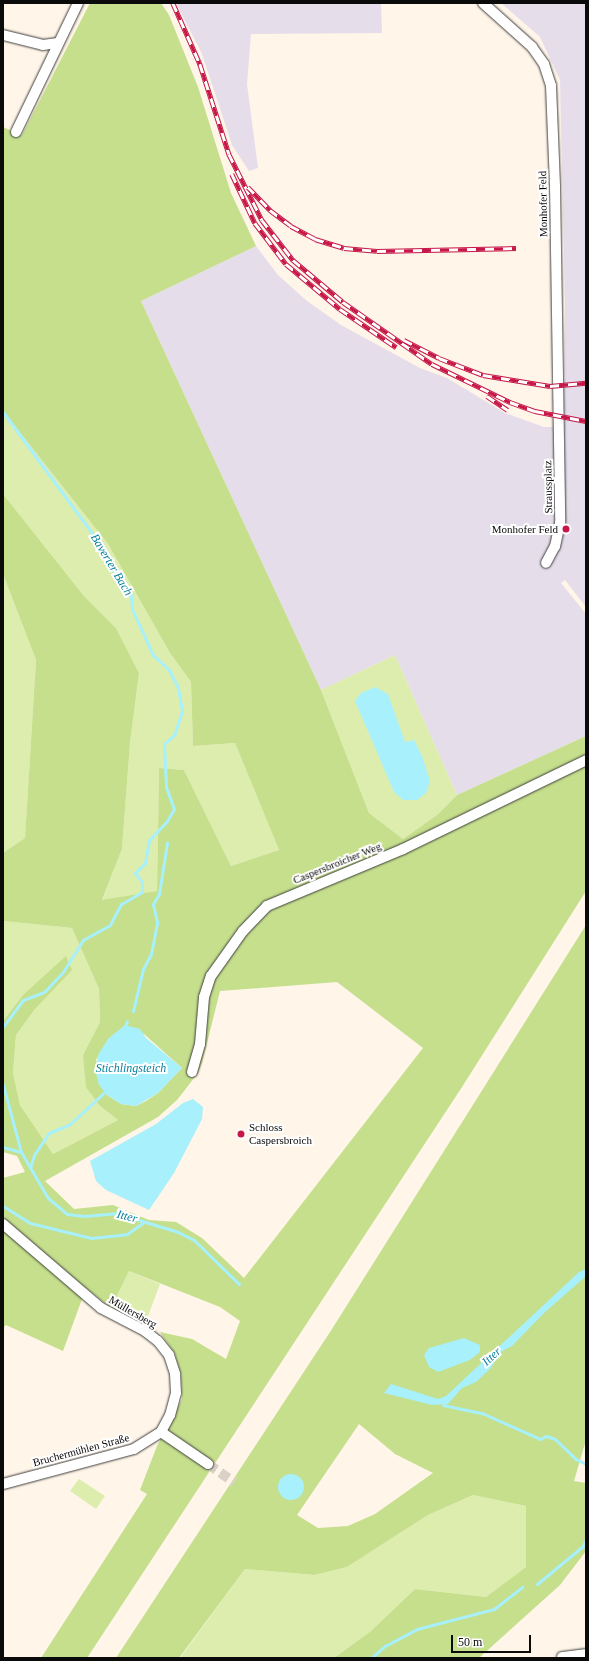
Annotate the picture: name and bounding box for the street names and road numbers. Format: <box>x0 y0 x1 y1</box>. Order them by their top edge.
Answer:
street label: Monhofer Feld <box>536 171 550 237</box>
street label: Straussplatz <box>541 460 555 514</box>
street label: Caspersbroicher Weg <box>291 839 383 887</box>
street label: Müllersberg <box>107 1293 159 1331</box>
street label: Bruchermühlen Straße <box>31 1431 131 1469</box>

